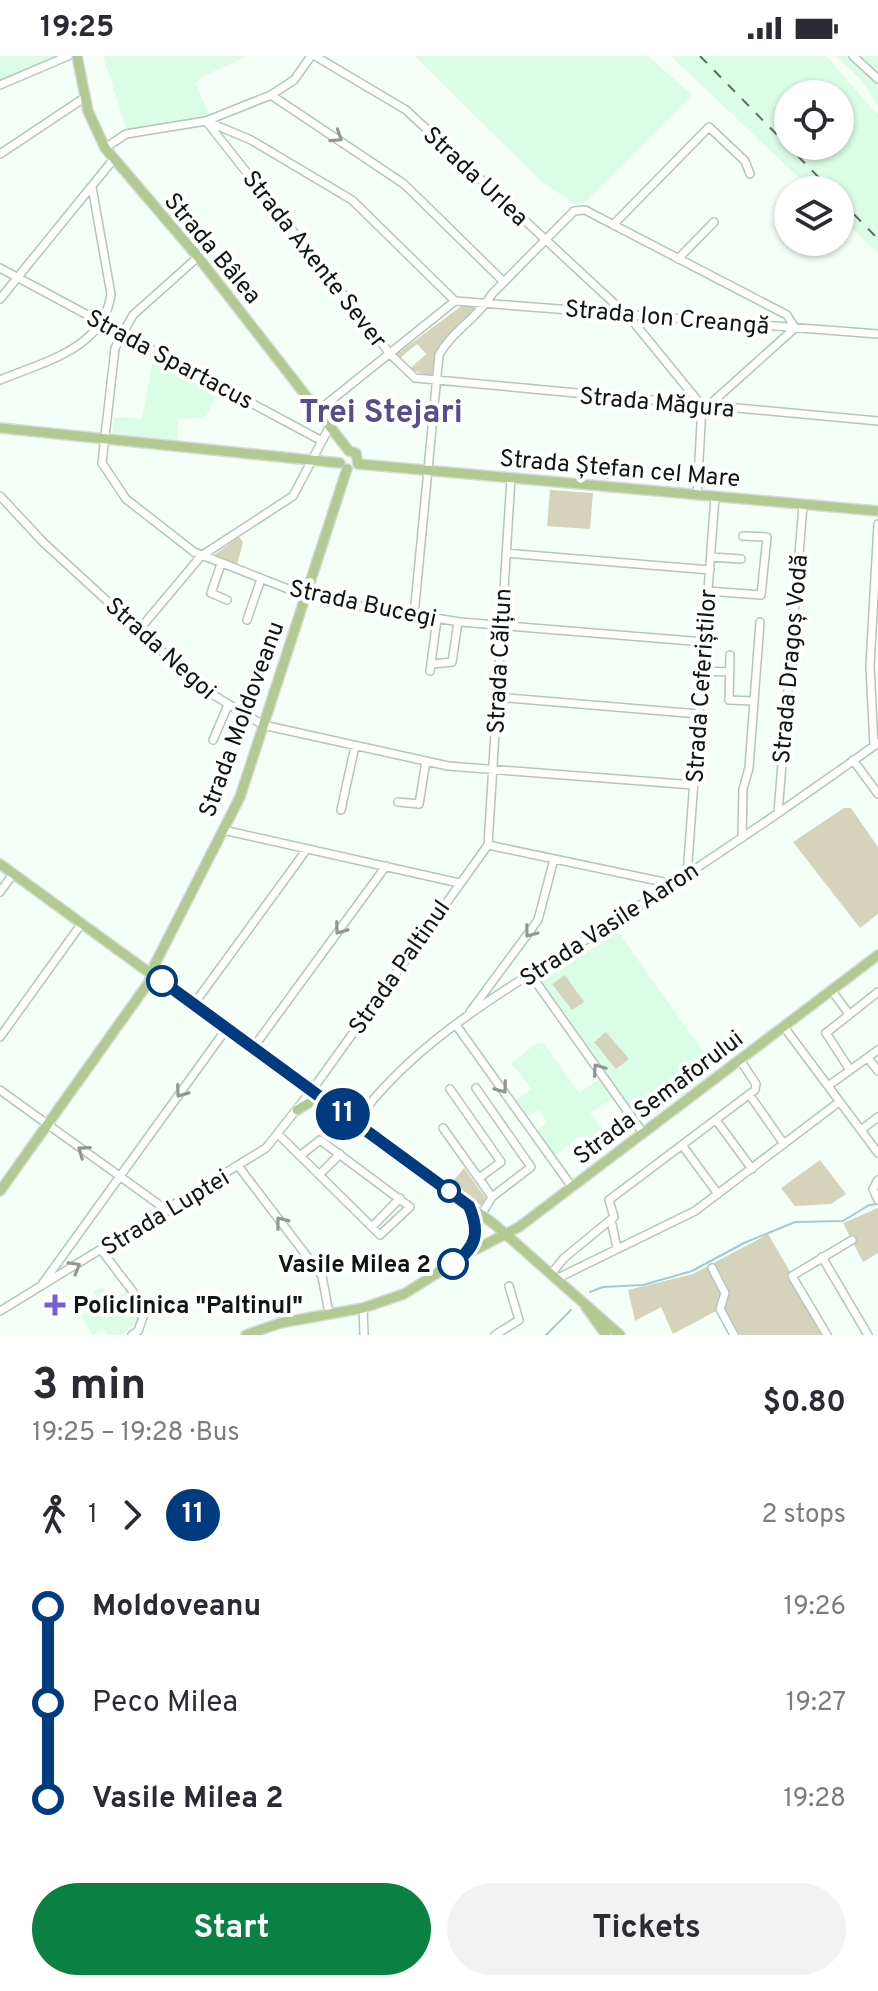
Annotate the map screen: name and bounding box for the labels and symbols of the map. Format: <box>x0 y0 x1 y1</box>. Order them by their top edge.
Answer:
street label: Strada Urlea <box>416 121 534 234</box>
one-way arrow <box>328 127 343 142</box>
street label: Strada Axente Sever <box>235 165 392 355</box>
street label: Strada Bâlea <box>156 188 267 311</box>
street label: Strada Ion Creangă <box>563 295 770 343</box>
street label: Strada Spartacus <box>80 304 258 417</box>
street label: Strada Măgura <box>578 382 736 426</box>
district label: Trei Stejari <box>299 394 463 434</box>
street label: Strada Ștefan cel Mare <box>498 445 741 495</box>
street label: Strada Dragoș Vodă <box>768 553 816 765</box>
street label: Strada Bucegi <box>286 575 439 635</box>
street label: Strada Călțun <box>482 587 520 735</box>
street label: Strada Ceferiștilor <box>681 588 725 784</box>
street label: Strada Negoi <box>98 592 221 707</box>
street label: Strada Moldoveanu <box>193 618 292 822</box>
street label: Strada Vasile Aaron <box>515 857 705 995</box>
street label: Strada Paltinul <box>343 895 458 1041</box>
one-way arrow <box>335 920 350 935</box>
one-way arrow <box>525 923 540 937</box>
unlabelled marker <box>147 966 177 996</box>
street label: Strada Semaforului <box>568 1025 750 1172</box>
one-way arrow <box>593 1064 608 1078</box>
one-way arrow <box>492 1080 506 1094</box>
one-way arrow <box>176 1083 191 1097</box>
line badge: 11 <box>307 1088 379 1140</box>
one-way arrow <box>77 1146 92 1161</box>
street label: Strada Luptei <box>97 1164 236 1264</box>
unlabelled marker <box>438 1180 460 1202</box>
one-way arrow <box>276 1217 291 1231</box>
marker: Vasile Milea 2 <box>438 1249 468 1279</box>
place label: Vasile Milea 2 <box>278 1251 431 1281</box>
one-way arrow <box>66 1261 81 1277</box>
place label: Policlinica "Paltinul" <box>73 1292 303 1322</box>
marker: Policlinica "Paltinul" <box>44 1294 66 1316</box>

